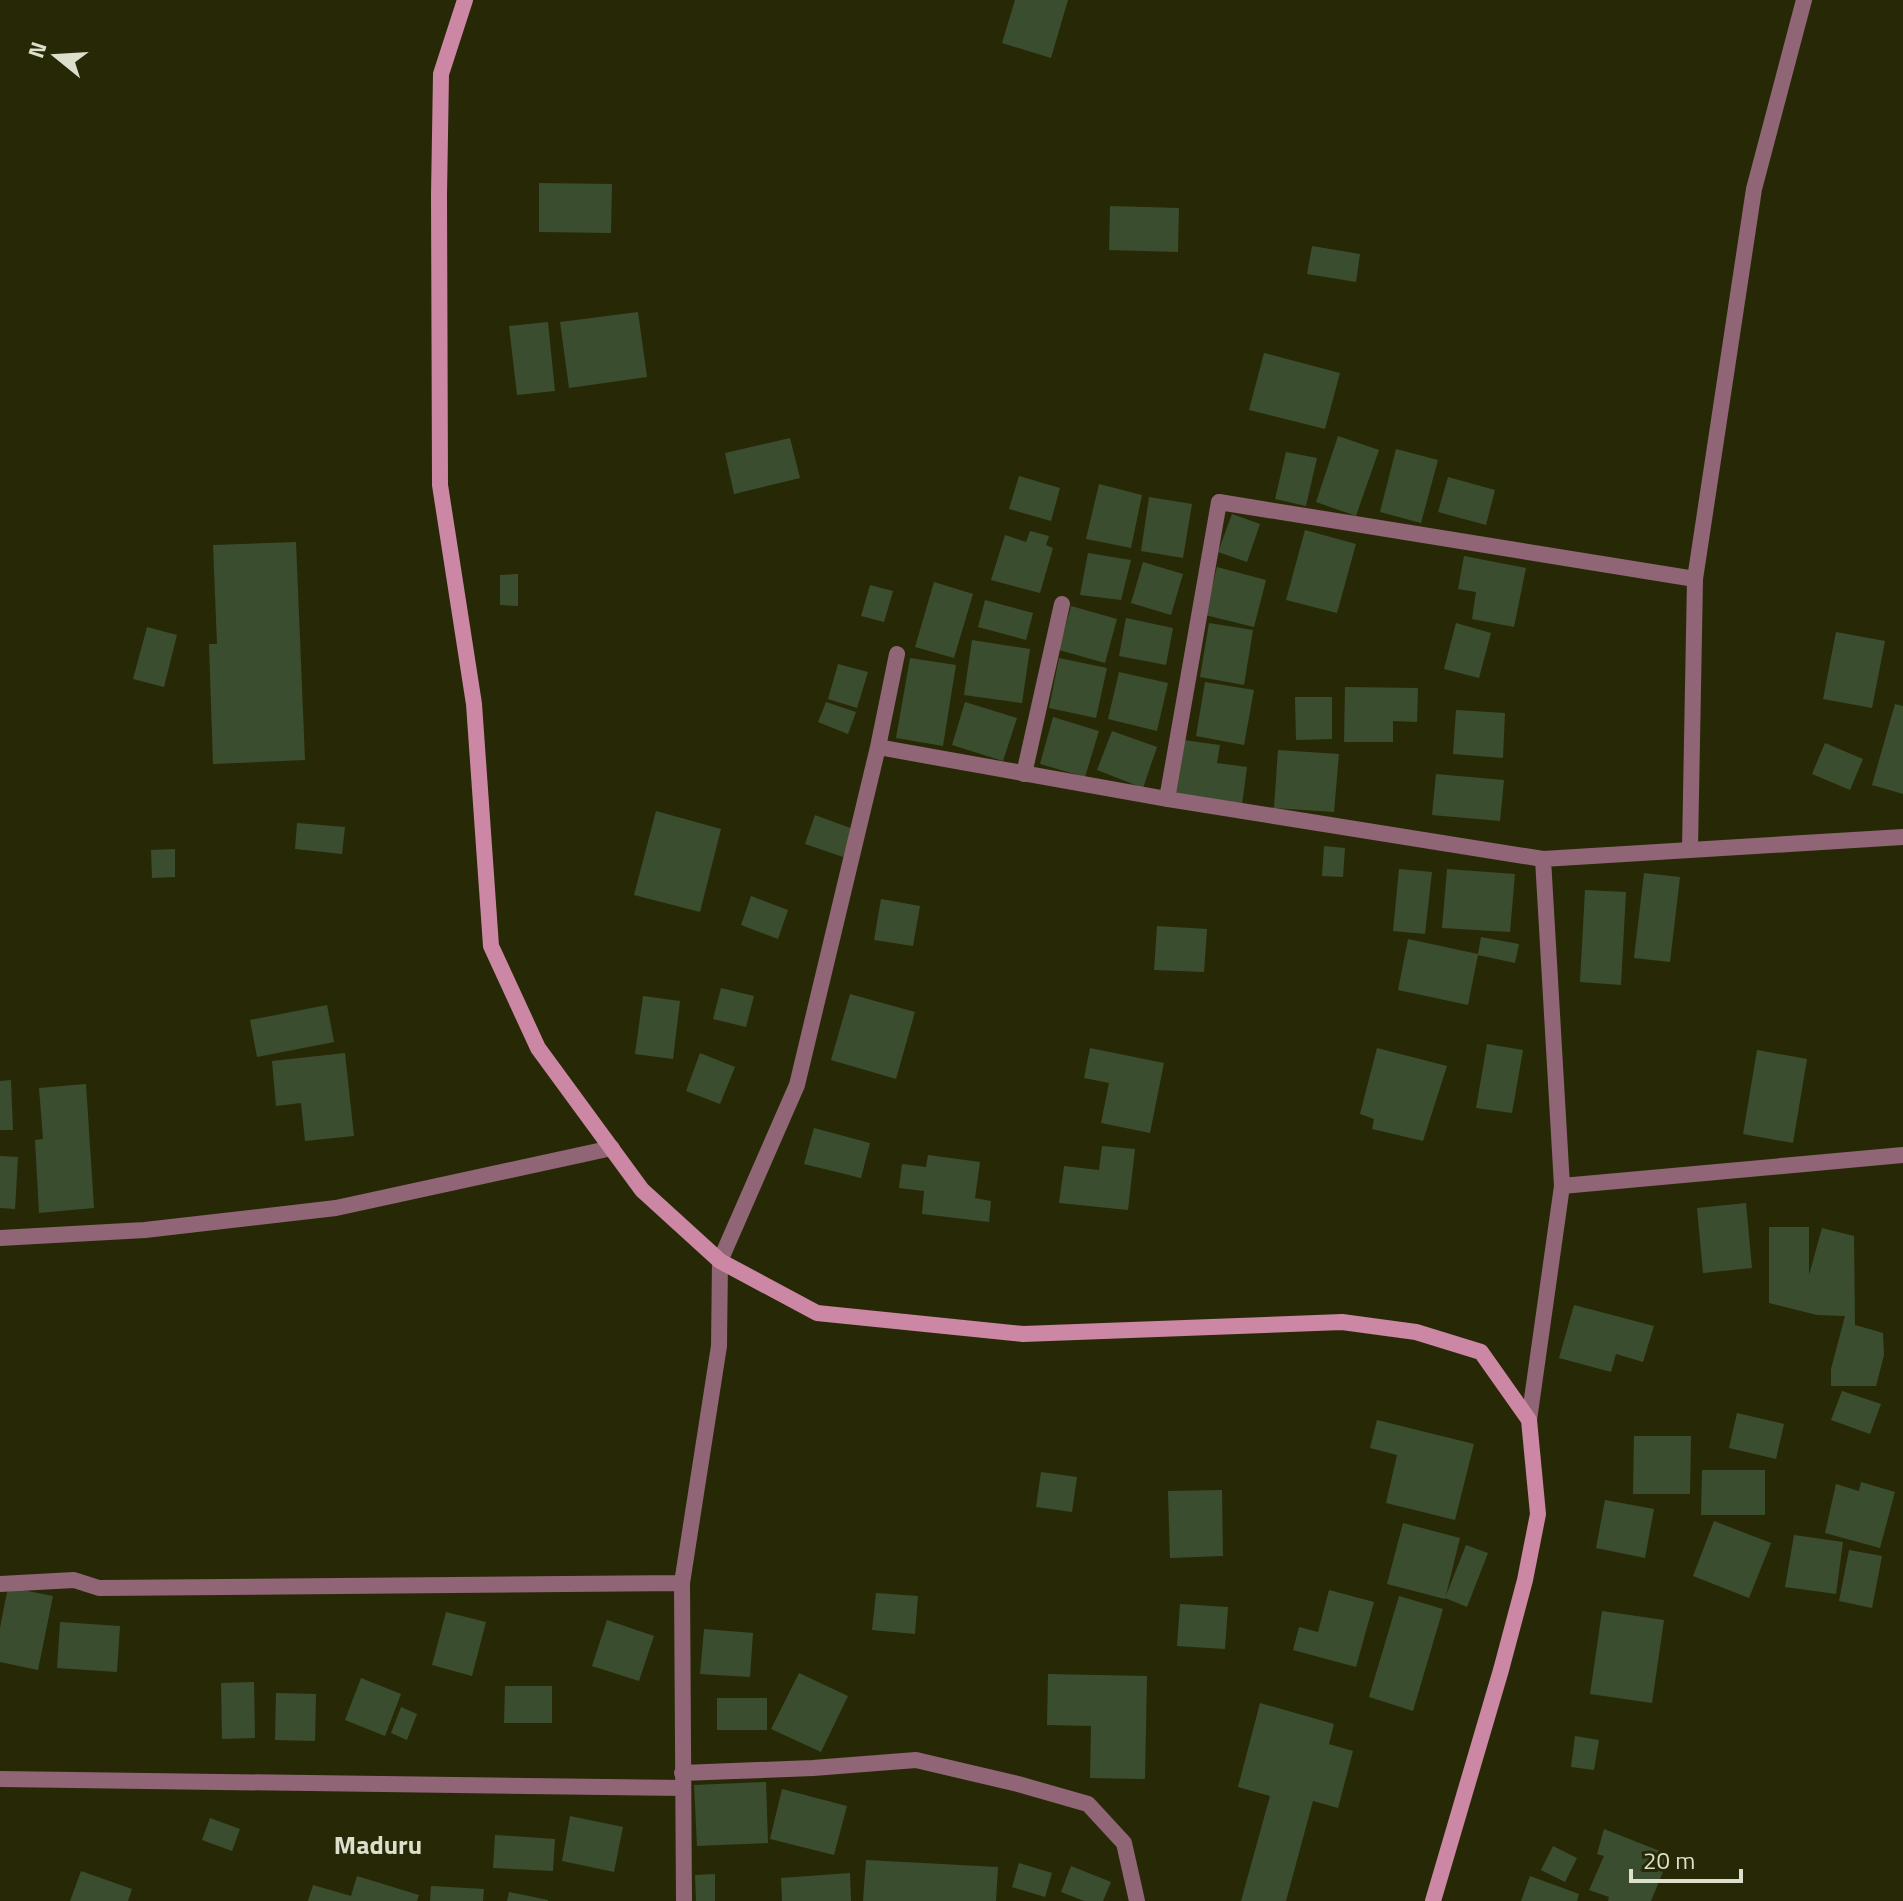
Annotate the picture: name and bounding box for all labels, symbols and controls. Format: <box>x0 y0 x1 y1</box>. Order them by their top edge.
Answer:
north arrow <box>16 16 96 96</box>
text: N <box>18 37 56 62</box>
district label: Maduru <box>334 1825 422 1864</box>
scale bar <box>1631 1833 1741 1883</box>
text: 20 m <box>1643 1842 1695 1878</box>

